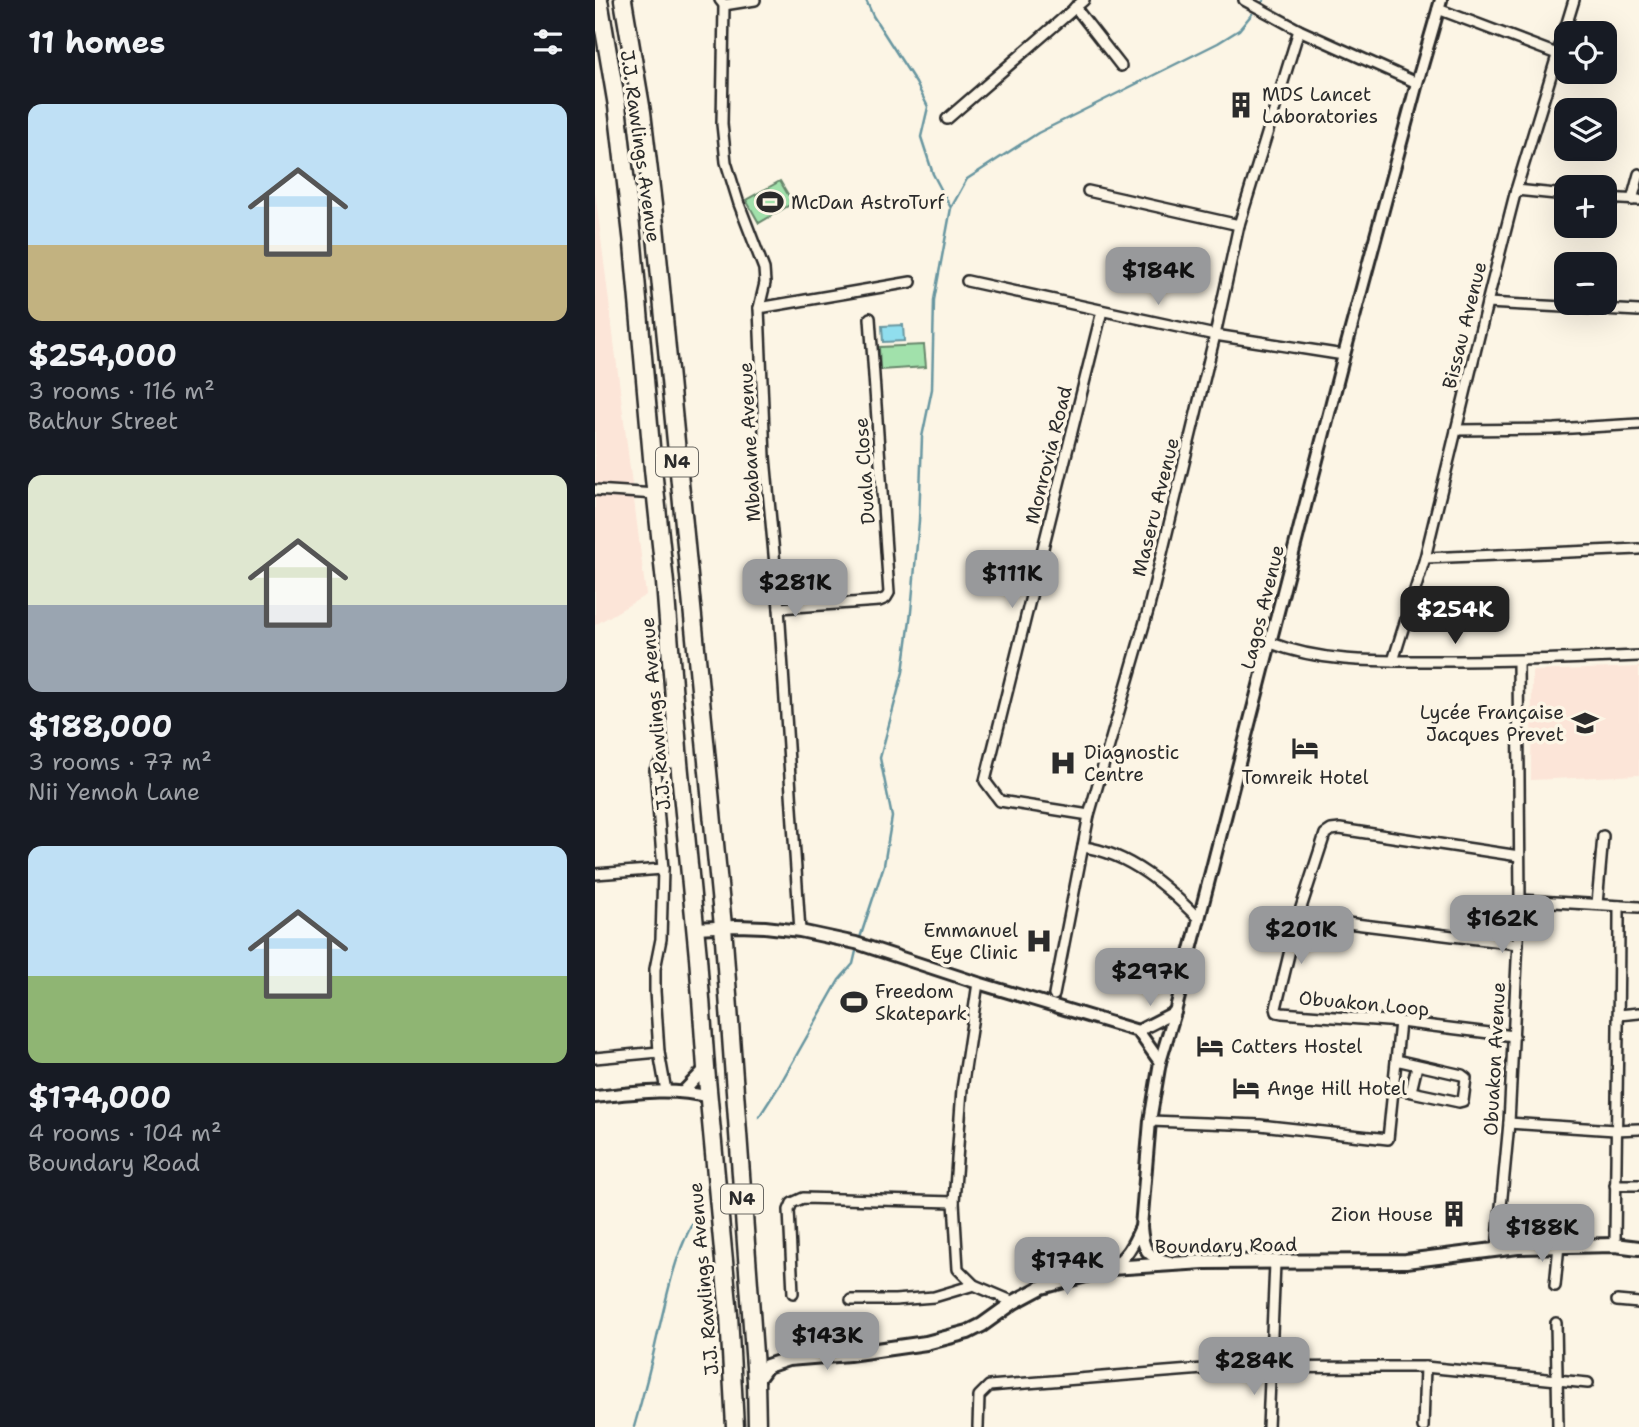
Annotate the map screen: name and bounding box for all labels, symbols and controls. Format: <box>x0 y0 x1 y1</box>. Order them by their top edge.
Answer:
map controls <box>1554 21 1617 315</box>
button: locate <box>1554 21 1617 84</box>
text: 11 homes <box>28 22 165 63</box>
icon: filters <box>529 23 567 61</box>
street label: J.J. Rawlings Avenue <box>615 48 666 244</box>
place label: MDS Lancet Laboratories <box>1262 82 1378 129</box>
building icon: MDS Lancet Laboratories <box>1226 90 1256 120</box>
button: layers <box>1554 98 1617 161</box>
icon: home <box>235 149 361 275</box>
button: + <box>1554 175 1617 238</box>
sports icon: McDan AstroTurf <box>755 187 785 217</box>
place label: McDan AstroTurf <box>791 190 945 215</box>
pin: $184K <box>1109 247 1207 307</box>
button: − <box>1554 252 1617 315</box>
text: $184K <box>1121 255 1195 285</box>
street label: Bissau Avenue <box>1437 259 1492 391</box>
text: $254,000 <box>28 335 177 376</box>
street label: Mbabane Avenue <box>733 362 766 522</box>
text: 3 rooms · 116 m² <box>28 376 215 406</box>
street label: Monrovia Road <box>1019 383 1078 527</box>
text: Bathur Street <box>28 406 178 436</box>
street label: Duala Close <box>848 417 881 525</box>
street label: Maseru Avenue <box>1126 435 1185 579</box>
road number: N4 <box>656 448 698 476</box>
icon: home <box>235 520 361 646</box>
street label: Lagos Avenue <box>1235 542 1290 672</box>
pin: $111K <box>963 550 1061 610</box>
text: $111K <box>982 558 1042 588</box>
pin: $281K <box>746 560 844 619</box>
text: $281K <box>759 567 831 597</box>
pin: $254K <box>1406 586 1504 646</box>
text: $254K <box>1416 594 1494 624</box>
street label: J.J. Rawlings Avenue <box>635 616 676 812</box>
place label: Lycée Française Jacques Prevet <box>1420 700 1564 747</box>
text: $188,000 <box>28 706 173 747</box>
school or university icon: Lycée Française Jacques Prevet <box>1570 708 1600 738</box>
hotel icon: Tomreik Hotel <box>1290 733 1320 763</box>
place label: Diagnostic Centre <box>1084 740 1179 787</box>
text: 3 rooms · 77 m² <box>28 747 212 777</box>
hospital icon: Diagnostic Centre <box>1048 748 1078 778</box>
place label: Tomreik Hotel <box>1241 765 1369 790</box>
text: Nii Yemoh Lane <box>28 777 200 807</box>
icon: home <box>235 891 361 1017</box>
pin: $162K <box>1453 895 1551 955</box>
text: $162K <box>1466 903 1538 933</box>
pin: $201K <box>1252 906 1350 966</box>
text: $201K <box>1265 914 1337 944</box>
place label: Emmanuel Eye Clinic <box>923 918 1018 965</box>
hospital icon: Emmanuel Eye Clinic <box>1024 926 1054 956</box>
pin: $297K <box>1101 948 1199 1008</box>
text: $297K <box>1111 956 1189 986</box>
place label: Freedom Skatepark <box>875 979 967 1026</box>
street label: Obuakon Avenue <box>1478 981 1511 1137</box>
street label: Obuakon Loop <box>1298 985 1430 1022</box>
sports icon: Freedom Skatepark <box>839 987 869 1017</box>
hotel icon: Catters Hostel <box>1195 1031 1225 1061</box>
place label: Catters Hostel <box>1231 1034 1363 1059</box>
hotel icon: Ange Hill Hotel <box>1231 1073 1261 1103</box>
place label: Ange Hill Hotel <box>1267 1076 1407 1101</box>
text: $174,000 <box>28 1077 171 1118</box>
text: 4 rooms · 104 m² <box>28 1118 221 1148</box>
text: Boundary Road <box>28 1148 200 1178</box>
street label: J.J. Rawlings Avenue <box>683 1181 724 1377</box>
road number: N4 <box>721 1184 763 1214</box>
building icon: Zion House <box>1439 1199 1469 1229</box>
place label: Zion House <box>1331 1202 1433 1227</box>
pin: $188K <box>1493 1204 1591 1264</box>
text: $188K <box>1505 1212 1579 1242</box>
street label: Boundary Road <box>1155 1232 1297 1259</box>
pin: $174K <box>1018 1238 1116 1297</box>
text: $174K <box>1031 1245 1103 1275</box>
pin: $143K <box>778 1312 876 1372</box>
text: $143K <box>791 1320 863 1350</box>
pin: $284K <box>1205 1338 1303 1397</box>
text: $284K <box>1215 1345 1293 1375</box>

